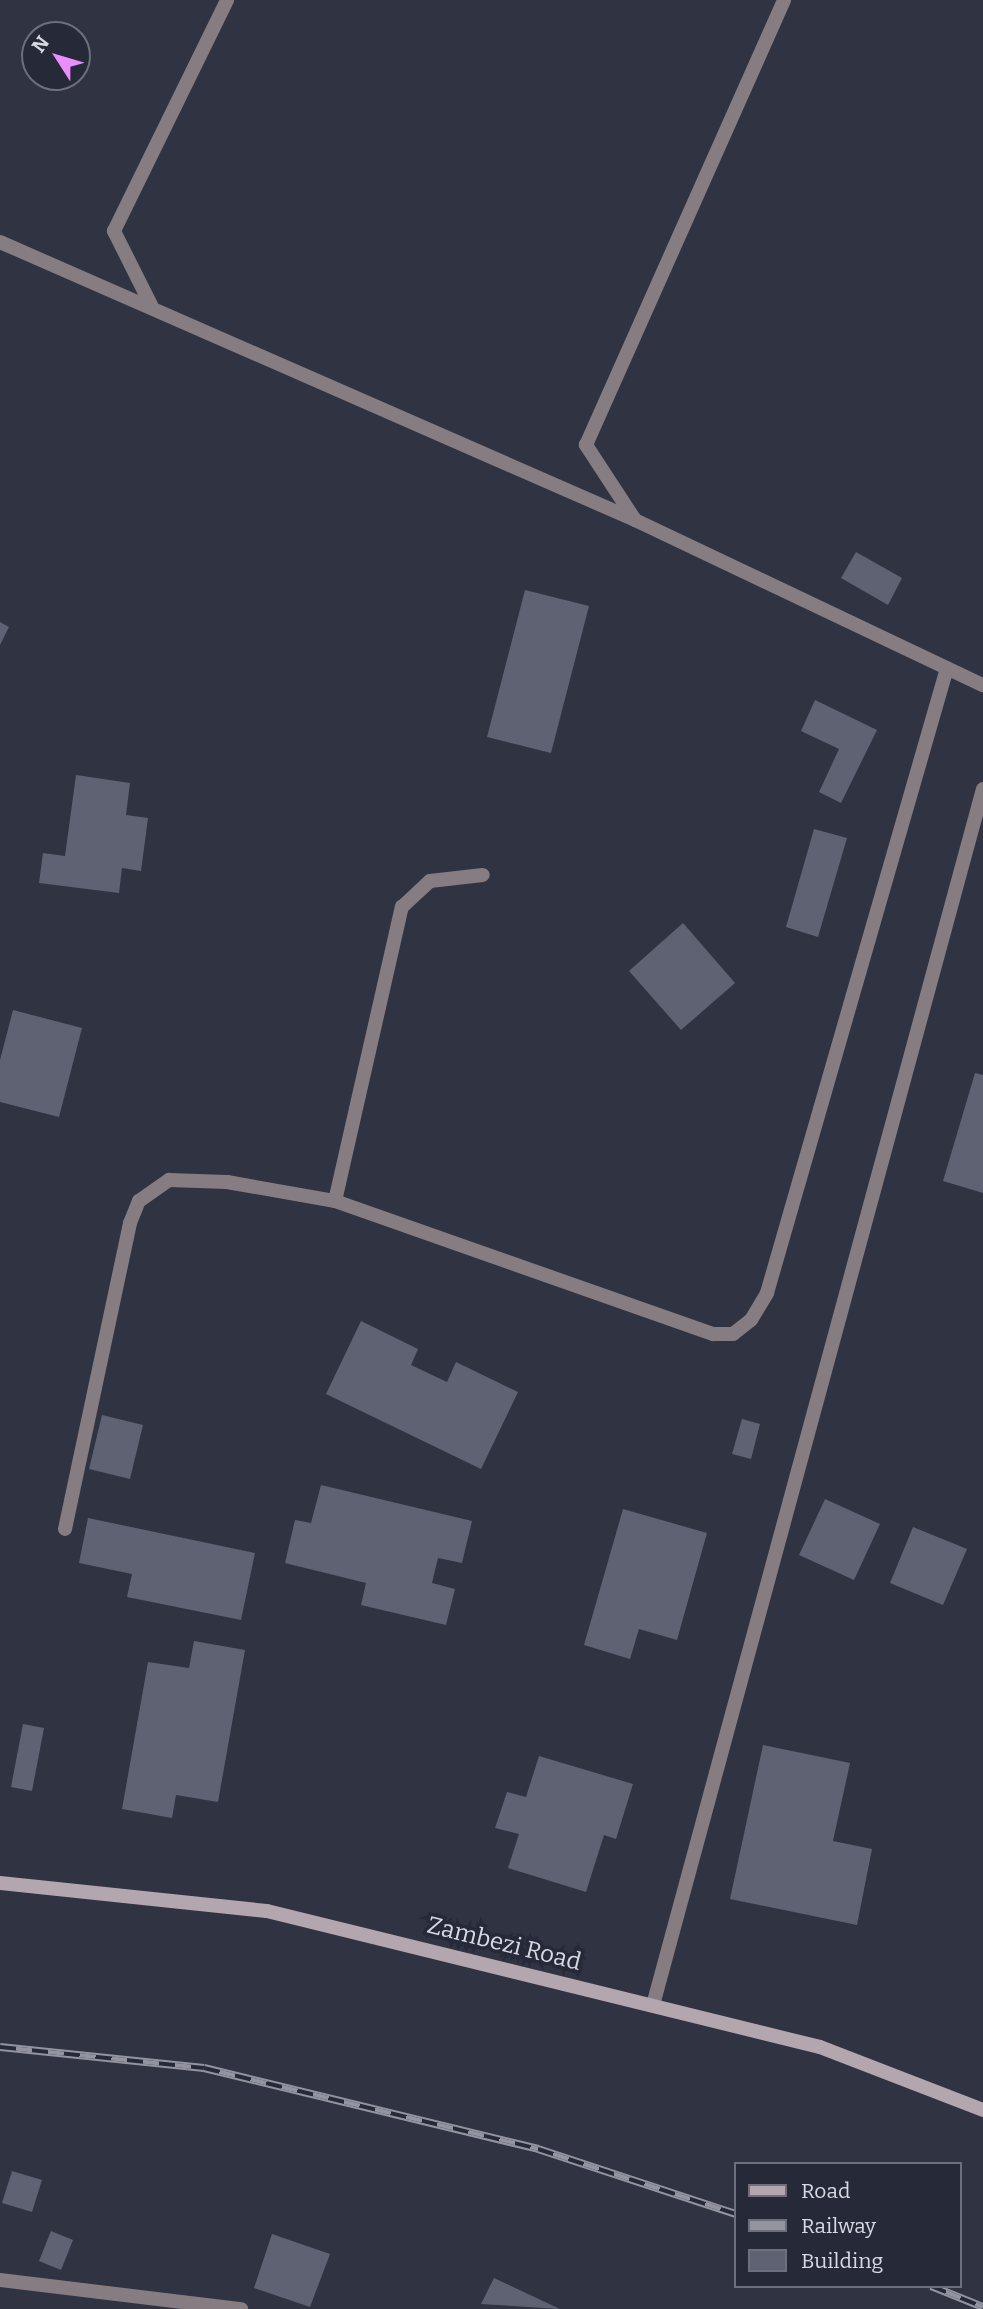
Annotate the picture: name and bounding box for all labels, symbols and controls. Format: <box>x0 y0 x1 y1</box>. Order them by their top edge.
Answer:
north arrow <box>21 21 91 91</box>
text: N <box>27 31 54 57</box>
street label: Zambezi Road <box>424 1911 584 1977</box>
legend <box>734 2162 962 2288</box>
text: Road <box>801 2178 850 2204</box>
text: Railway <box>801 2213 876 2239</box>
text: Building <box>801 2248 883 2274</box>

